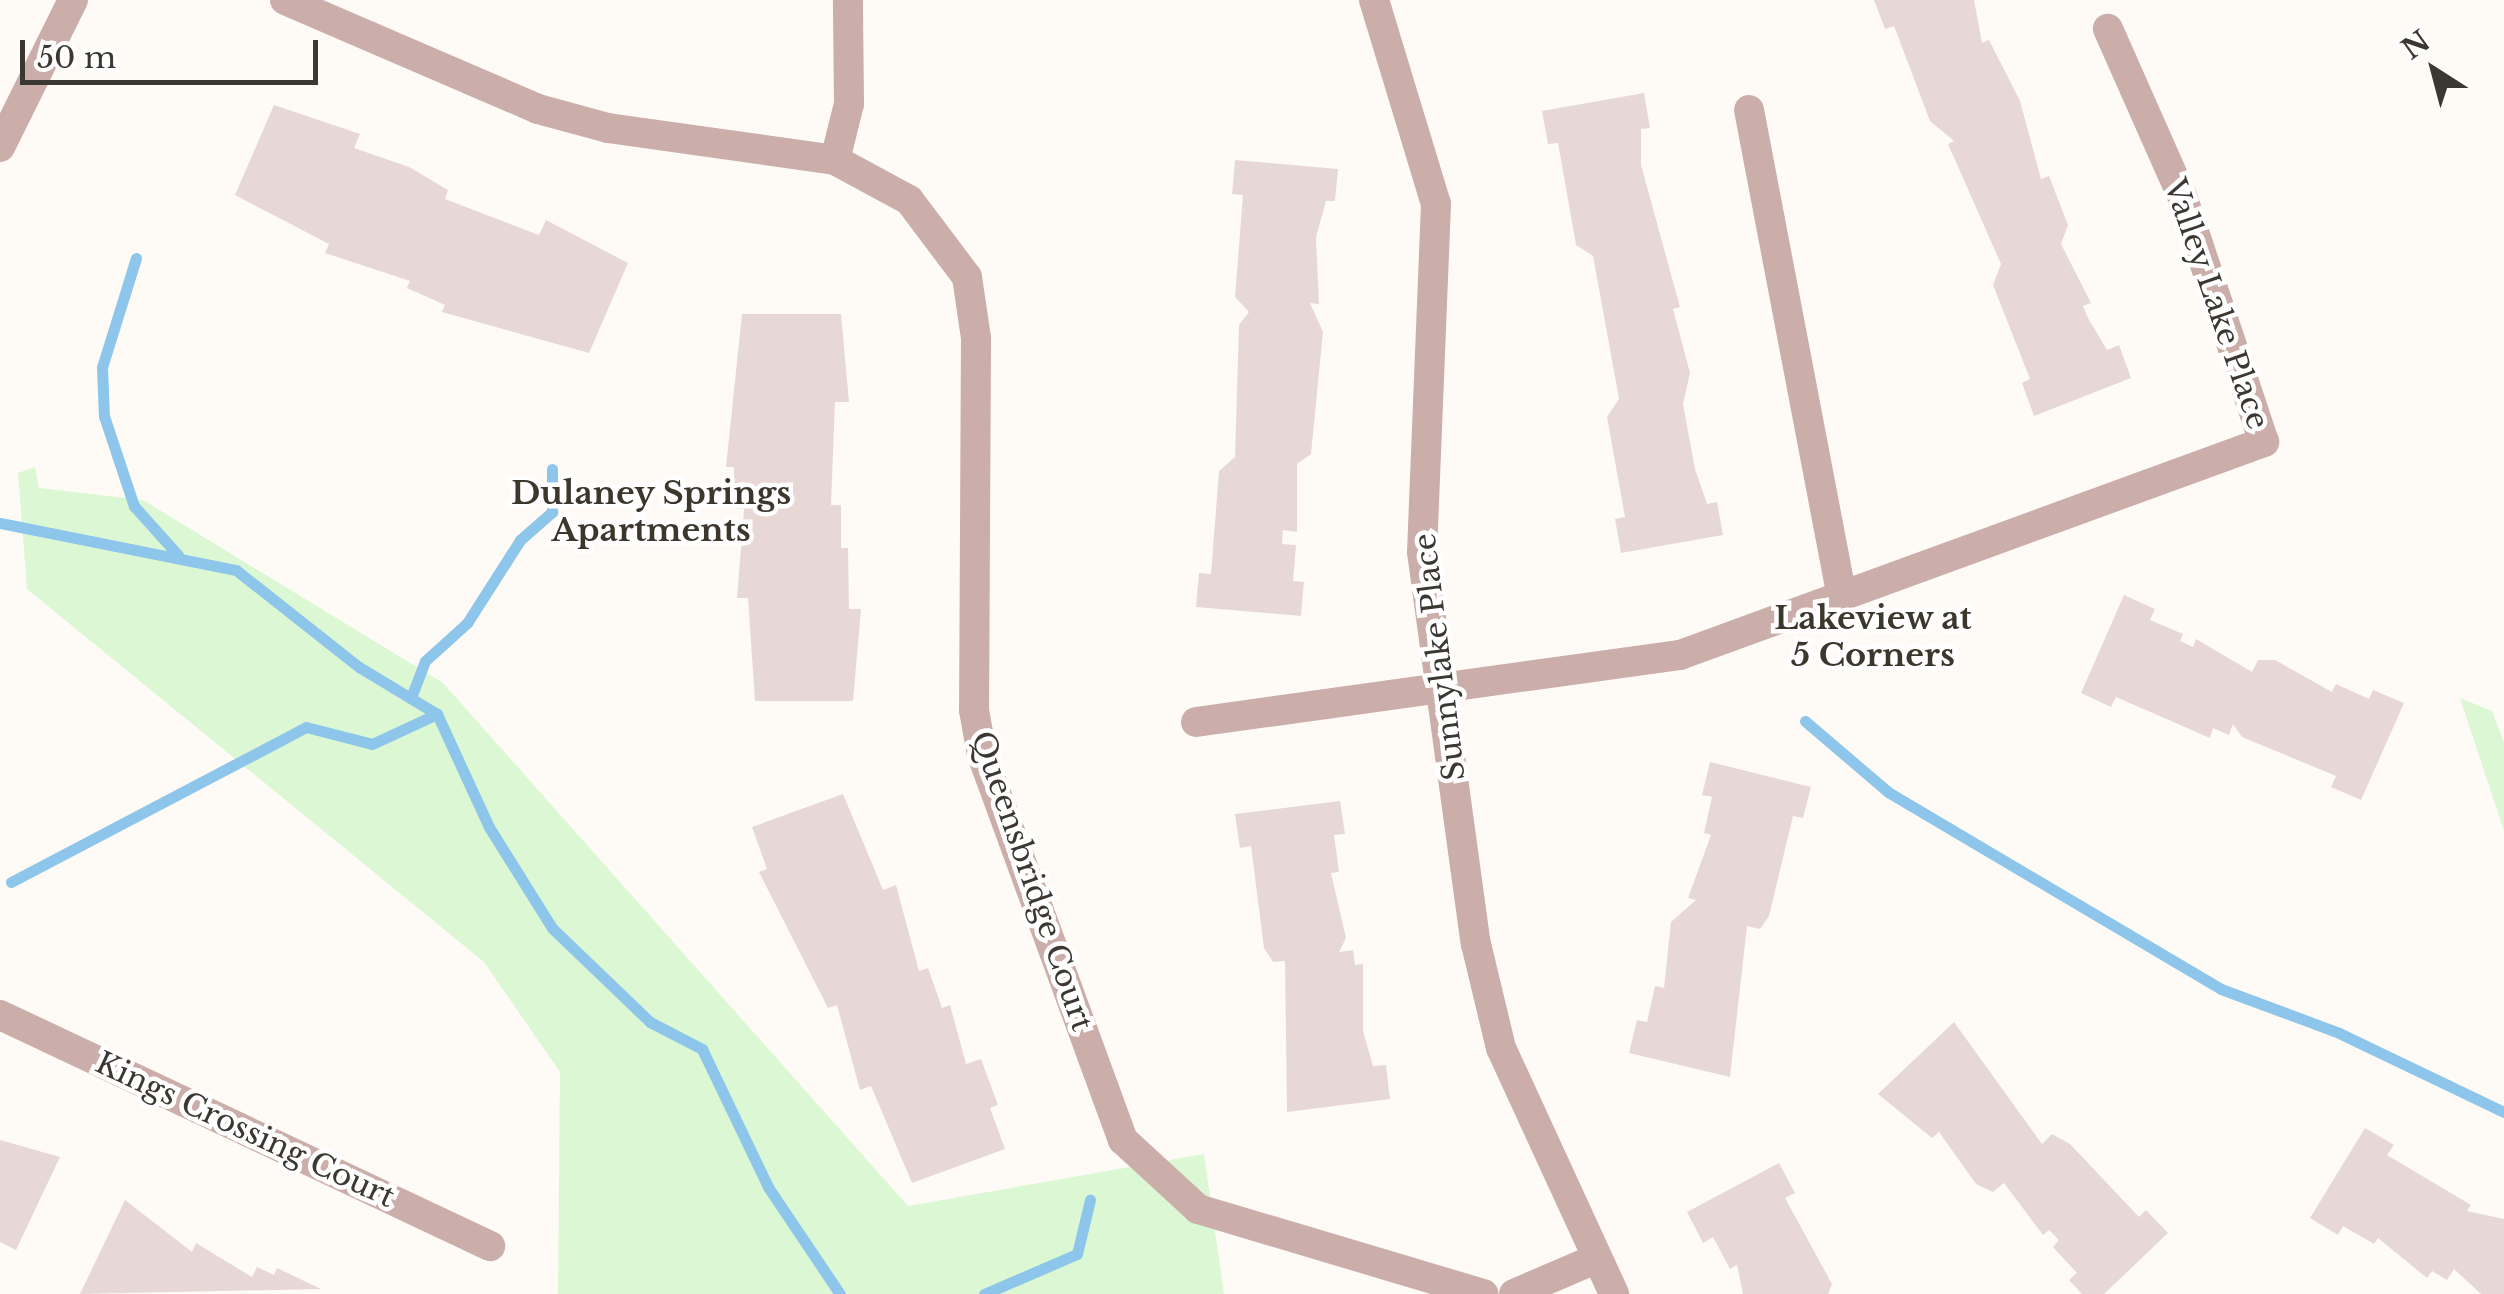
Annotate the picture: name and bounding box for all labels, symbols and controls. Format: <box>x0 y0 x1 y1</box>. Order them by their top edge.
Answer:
scale bar <box>25 20 322 82</box>
north arrow <box>2384 20 2484 120</box>
text: N <box>2395 23 2437 67</box>
text: 50 m <box>37 39 116 76</box>
street label: Valley Lake Place <box>2156 174 2276 434</box>
district label: Dulaney Springs Apartments <box>510 475 792 550</box>
street label: Sunnylake Place <box>1407 531 1473 783</box>
district label: Lakeview at 5 Corners <box>1774 600 1972 675</box>
street label: Queensbridge Court <box>964 726 1100 1036</box>
street label: Kings Crossing Court <box>90 1045 400 1215</box>

